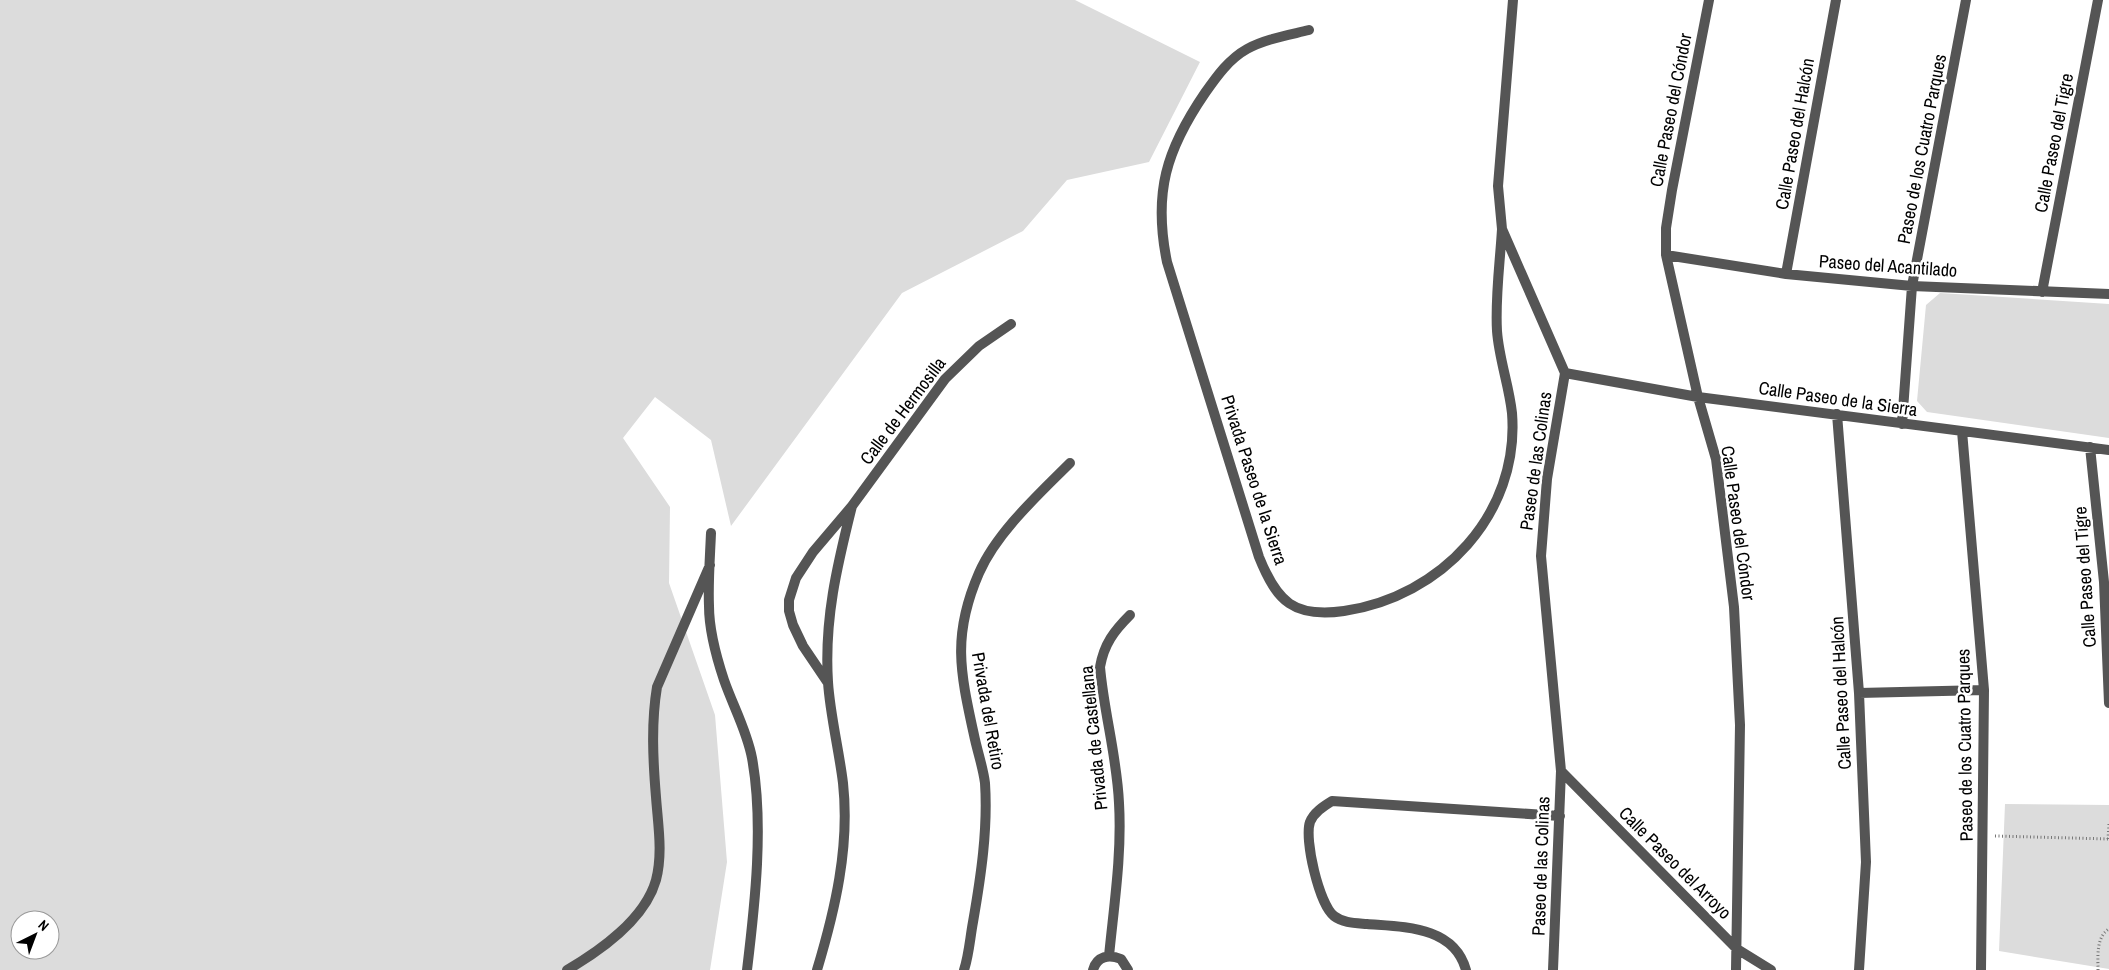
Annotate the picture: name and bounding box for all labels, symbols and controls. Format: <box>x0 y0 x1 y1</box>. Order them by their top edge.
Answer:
street label: Calle Paseo del Cóndor <box>1643 31 1698 189</box>
street label: Paseo de los Cuatro Parques <box>1891 52 1952 246</box>
street label: Calle Paseo del Halcón <box>1769 56 1820 212</box>
street label: Calle Paseo del Tigre <box>2028 71 2079 215</box>
street label: Paseo del Acantilado <box>1818 248 1958 283</box>
street label: Calle de Hermosilla <box>854 352 951 470</box>
street label: Calle Paseo de la Sierra <box>1757 375 1919 422</box>
street label: Paseo de las Colinas <box>1513 390 1558 532</box>
street label: Privada Paseo de la Sierra <box>1215 392 1294 568</box>
street label: Calle Paseo del Cóndor <box>1715 444 1762 602</box>
street label: Calle Paseo del Tigre <box>2067 506 2102 648</box>
street label: Calle Paseo del Halcón <box>1824 616 1857 770</box>
street label: Paseo de los Cuatro Parques <box>1950 648 1979 842</box>
street label: Privada del Retiro <box>966 650 1011 772</box>
street label: Privada de Castellana <box>1073 665 1114 812</box>
street label: Paseo de las Colinas <box>1526 796 1555 936</box>
street label: Calle Paseo del Arroyo <box>1613 801 1737 925</box>
north arrow <box>10 910 60 960</box>
text: N <box>35 916 53 935</box>

